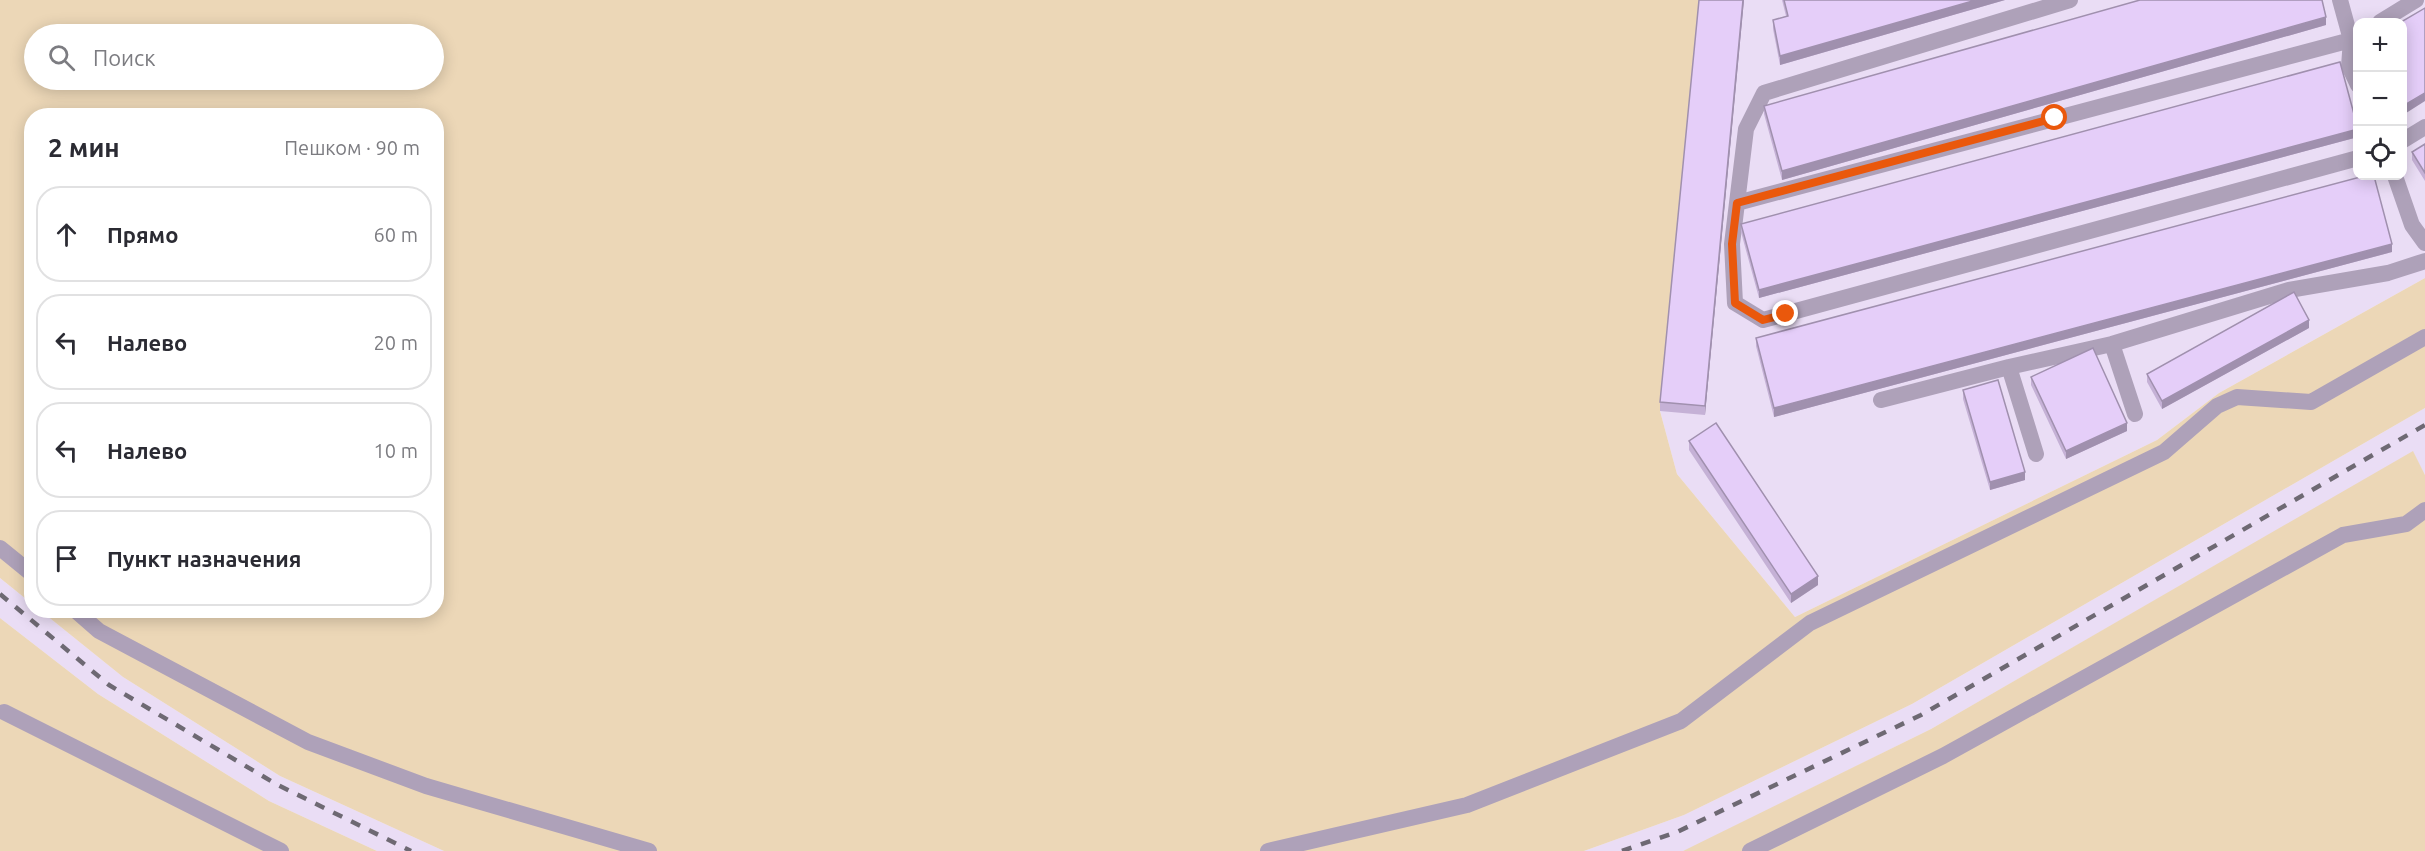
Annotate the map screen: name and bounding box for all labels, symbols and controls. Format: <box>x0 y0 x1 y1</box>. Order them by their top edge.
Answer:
map controls <box>2353 18 2407 180</box>
button: + <box>2353 18 2407 72</box>
search box <box>24 24 444 90</box>
icon: search <box>45 41 78 74</box>
text: Поиск <box>93 45 156 70</box>
button: − <box>2353 72 2407 126</box>
route start <box>2041 104 2067 130</box>
button: locate <box>2353 126 2407 180</box>
text: 2 мин <box>48 133 120 162</box>
text: Пешком · 90 m <box>284 136 420 159</box>
icon: ahead <box>50 218 83 251</box>
text: Прямо <box>107 222 178 247</box>
text: 60 m <box>374 223 418 246</box>
route end <box>1772 300 1798 326</box>
icon: left <box>50 326 83 359</box>
text: Налево <box>107 330 187 355</box>
text: 20 m <box>374 331 418 354</box>
icon: left <box>50 434 83 467</box>
text: Налево <box>107 438 187 463</box>
text: 10 m <box>374 439 418 462</box>
icon: arrive <box>50 542 83 575</box>
text: Пункт назначения <box>107 546 301 571</box>

